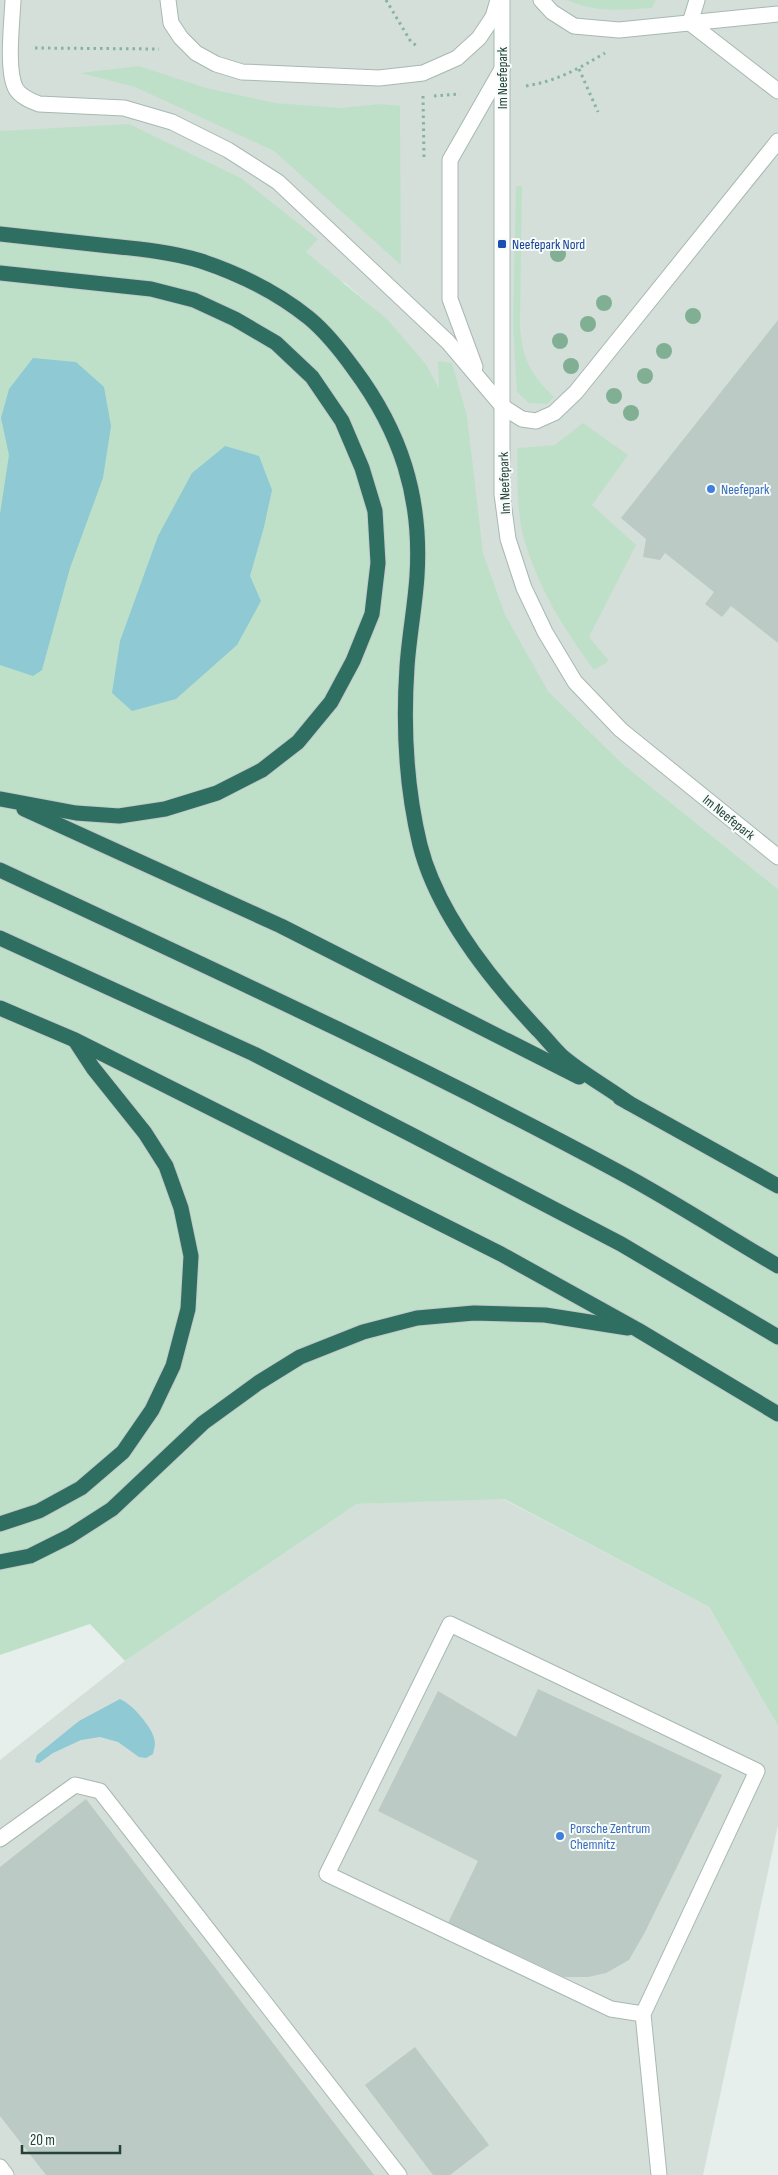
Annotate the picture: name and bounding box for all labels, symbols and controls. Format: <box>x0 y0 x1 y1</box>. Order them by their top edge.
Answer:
street label: Im Neefepark <box>494 46 511 109</box>
place label: Neefepark Nord <box>512 236 585 253</box>
marker: Neefepark Nord <box>496 238 508 250</box>
street label: Im Neefepark <box>495 451 514 514</box>
place label: Neefepark <box>721 481 770 498</box>
marker: Neefepark <box>705 483 717 495</box>
street label: Im Neefepark <box>699 791 759 844</box>
place label: Porsche Zentrum Chemnitz <box>570 1820 650 1853</box>
marker: Porsche Zentrum Chemnitz <box>554 1830 566 1842</box>
scale bar <box>22 2122 120 2154</box>
text: 20 m <box>30 2131 55 2150</box>

